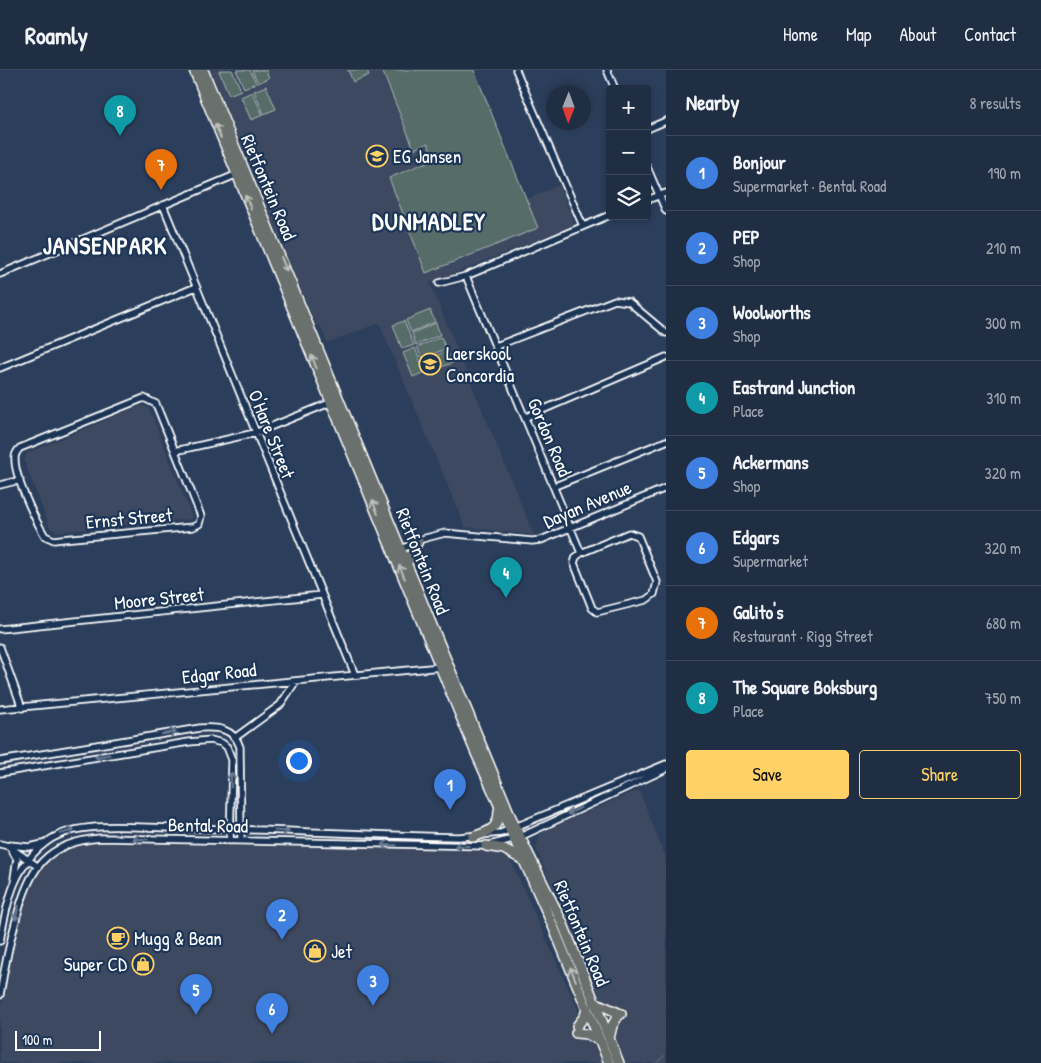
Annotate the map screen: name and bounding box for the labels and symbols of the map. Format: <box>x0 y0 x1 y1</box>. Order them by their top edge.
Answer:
north arrow <box>546 85 591 130</box>
pin: 8 <box>104 95 136 136</box>
one-way arrow <box>213 124 223 139</box>
street label: Rietfontein Road <box>235 130 303 244</box>
place label: EG Jansen <box>393 143 461 169</box>
school or university icon: EG Jansen <box>365 144 389 168</box>
pin: 7 <box>145 149 177 190</box>
one-way arrow <box>242 195 252 210</box>
district label: DUNMADLEY <box>372 205 486 237</box>
district label: JANSENPARK <box>43 229 167 261</box>
one-way arrow <box>279 256 289 271</box>
place label: Laerskool Concordia <box>446 340 515 388</box>
school or university icon: Laerskool Concordia <box>418 352 442 376</box>
one-way arrow <box>309 355 319 370</box>
street label: O'Hare Street <box>242 386 302 483</box>
street label: Gordon Road <box>522 394 578 481</box>
street label: Dayan Avenue <box>539 474 635 534</box>
one-way arrow <box>369 500 379 515</box>
street label: Ernst Street <box>85 501 174 535</box>
street label: Rietfontein Road <box>390 504 456 619</box>
pin: 4 <box>490 557 522 598</box>
one-way arrow <box>396 565 406 580</box>
street label: Moore Street <box>113 580 206 616</box>
street label: Edgar Road <box>181 656 258 690</box>
one-way arrow <box>161 727 177 737</box>
your location <box>286 748 312 774</box>
one-way arrow <box>94 752 110 762</box>
pin: 1 <box>434 769 466 810</box>
one-way arrow <box>226 772 236 788</box>
one-way arrow <box>567 807 582 816</box>
street label: Bental Road <box>168 811 249 839</box>
one-way arrow <box>274 826 290 835</box>
one-way arrow <box>59 827 75 837</box>
one-way arrow <box>132 834 148 844</box>
one-way arrow <box>382 840 398 850</box>
one-way arrow <box>455 841 471 851</box>
street label: Rietfontein Road <box>548 876 616 990</box>
pin: 2 <box>266 899 298 940</box>
one-way arrow <box>12 905 22 921</box>
place label: Mugg & Bean <box>134 925 222 951</box>
cafe icon: Mugg & Bean <box>106 926 130 950</box>
place label: Jet <box>331 938 353 964</box>
shop icon: Jet <box>303 939 327 963</box>
place label: Super CD <box>64 951 127 977</box>
shop icon: Super CD <box>131 952 155 976</box>
pin: 3 <box>357 965 389 1006</box>
one-way arrow <box>568 967 577 982</box>
pin: 5 <box>180 974 212 1015</box>
pin: 6 <box>256 993 288 1034</box>
scale bar <box>15 1028 101 1051</box>

